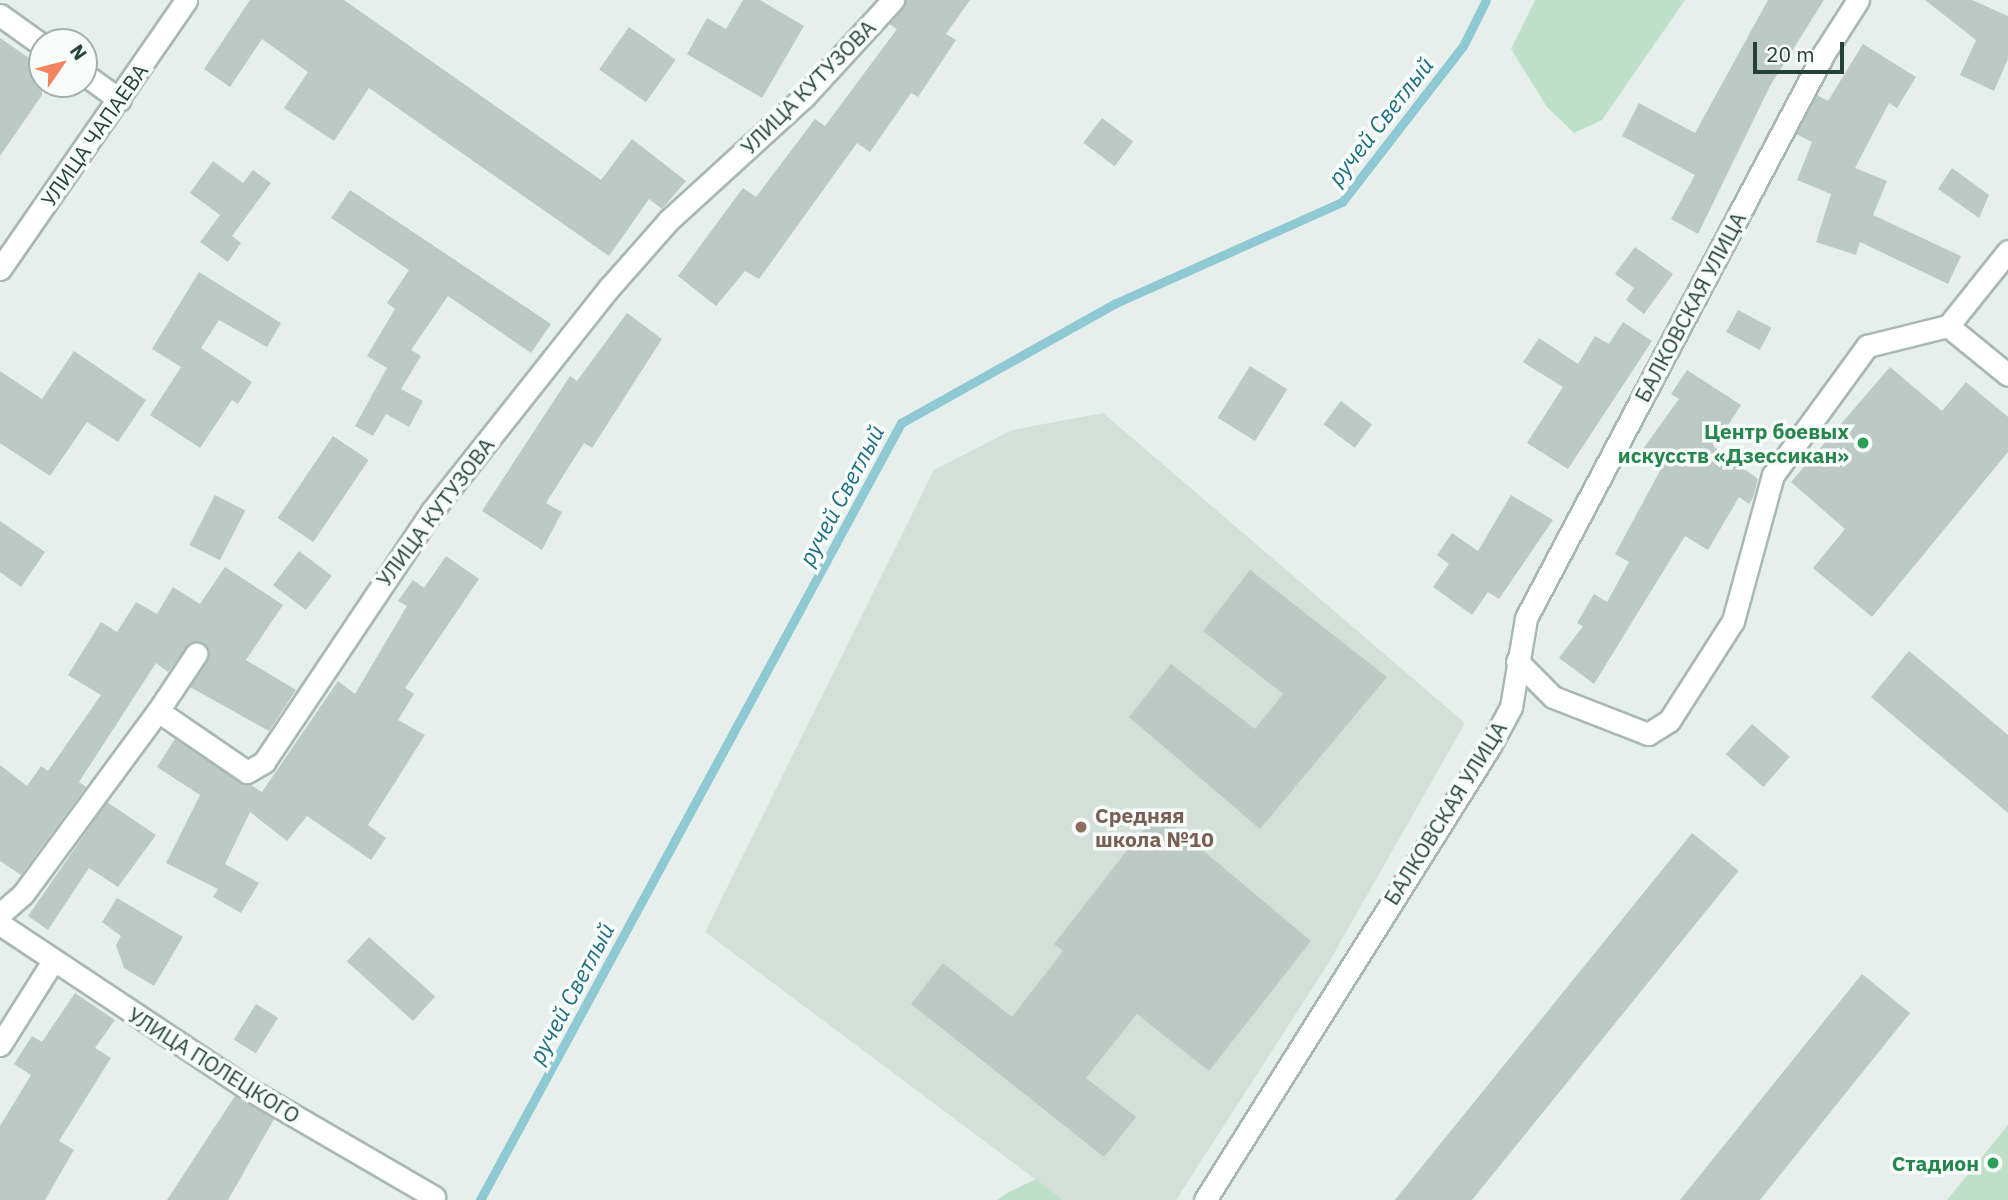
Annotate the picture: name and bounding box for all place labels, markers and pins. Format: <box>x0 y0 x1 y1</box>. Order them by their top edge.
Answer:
place label: Центр боевых искусств «Дзессикан» <box>1618 418 1849 468</box>
marker: Центр боевых искусств «Дзессикан» <box>1855 435 1871 451</box>
place label: Средняя школа №10 <box>1095 802 1214 852</box>
marker: Средняя школа №10 <box>1073 819 1089 835</box>
place label: Стадион <box>1892 1150 1979 1176</box>
marker: Стадион <box>1985 1155 2001 1171</box>

